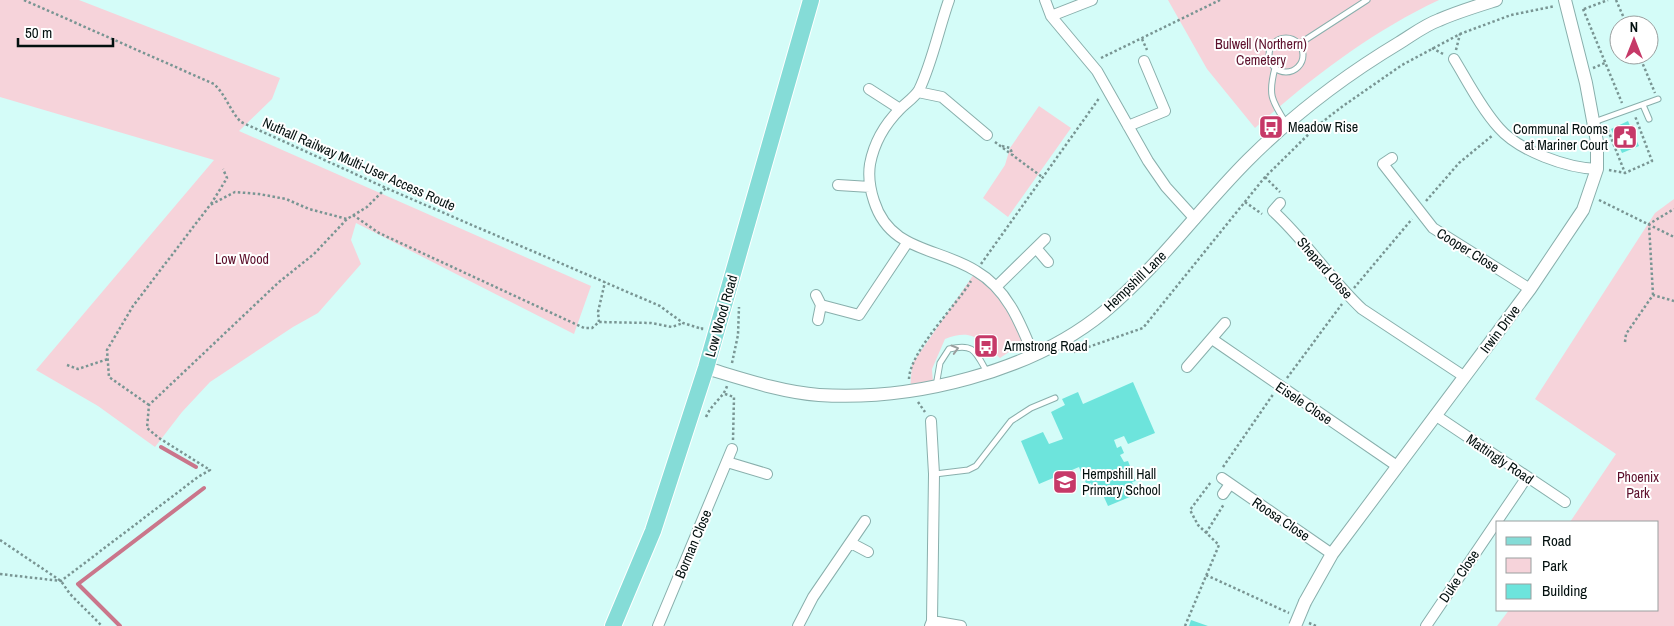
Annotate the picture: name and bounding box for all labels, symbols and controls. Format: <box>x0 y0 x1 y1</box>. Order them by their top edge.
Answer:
scale bar <box>18 15 112 47</box>
north arrow <box>1609 15 1659 65</box>
text: N <box>1630 18 1638 36</box>
text: 50 m <box>25 22 52 43</box>
park label: Bulwell (Northern) Cemetery <box>1215 35 1307 69</box>
street label: Nuthall Railway Multi-User Access Route <box>260 113 458 215</box>
bus stop icon: Meadow Rise <box>1258 114 1284 140</box>
place label: Meadow Rise <box>1288 118 1358 136</box>
place label: Communal Rooms at Mariner Court <box>1513 120 1608 154</box>
public building icon: Communal Rooms at Mariner Court <box>1612 124 1638 150</box>
street label: Cooper Close <box>1433 224 1503 276</box>
street label: Shepard Close <box>1293 233 1357 303</box>
street label: Hempshill Lane <box>1100 247 1170 315</box>
park label: Low Wood <box>215 250 269 268</box>
street label: Low Wood Road <box>701 273 741 359</box>
street label: Irwin Drive <box>1476 301 1524 357</box>
bus stop icon: Armstrong Road <box>973 333 999 359</box>
place label: Armstrong Road <box>1003 337 1088 355</box>
one-way arrow <box>950 344 959 354</box>
street label: Eisele Close <box>1272 378 1336 428</box>
street label: Mattingly Road <box>1463 430 1537 488</box>
place label: Hempshill Hall Primary School <box>1082 465 1160 499</box>
park label: Phoenix Park <box>1617 468 1659 502</box>
school or university icon: Hempshill Hall Primary School <box>1052 469 1078 495</box>
street label: Roosa Close <box>1249 493 1313 545</box>
street label: Borman Close <box>671 507 715 581</box>
legend <box>1496 521 1659 611</box>
text: Road <box>1542 530 1571 551</box>
street label: Duke Close <box>1435 546 1483 606</box>
text: Park <box>1542 555 1568 576</box>
text: Building <box>1542 580 1587 601</box>

